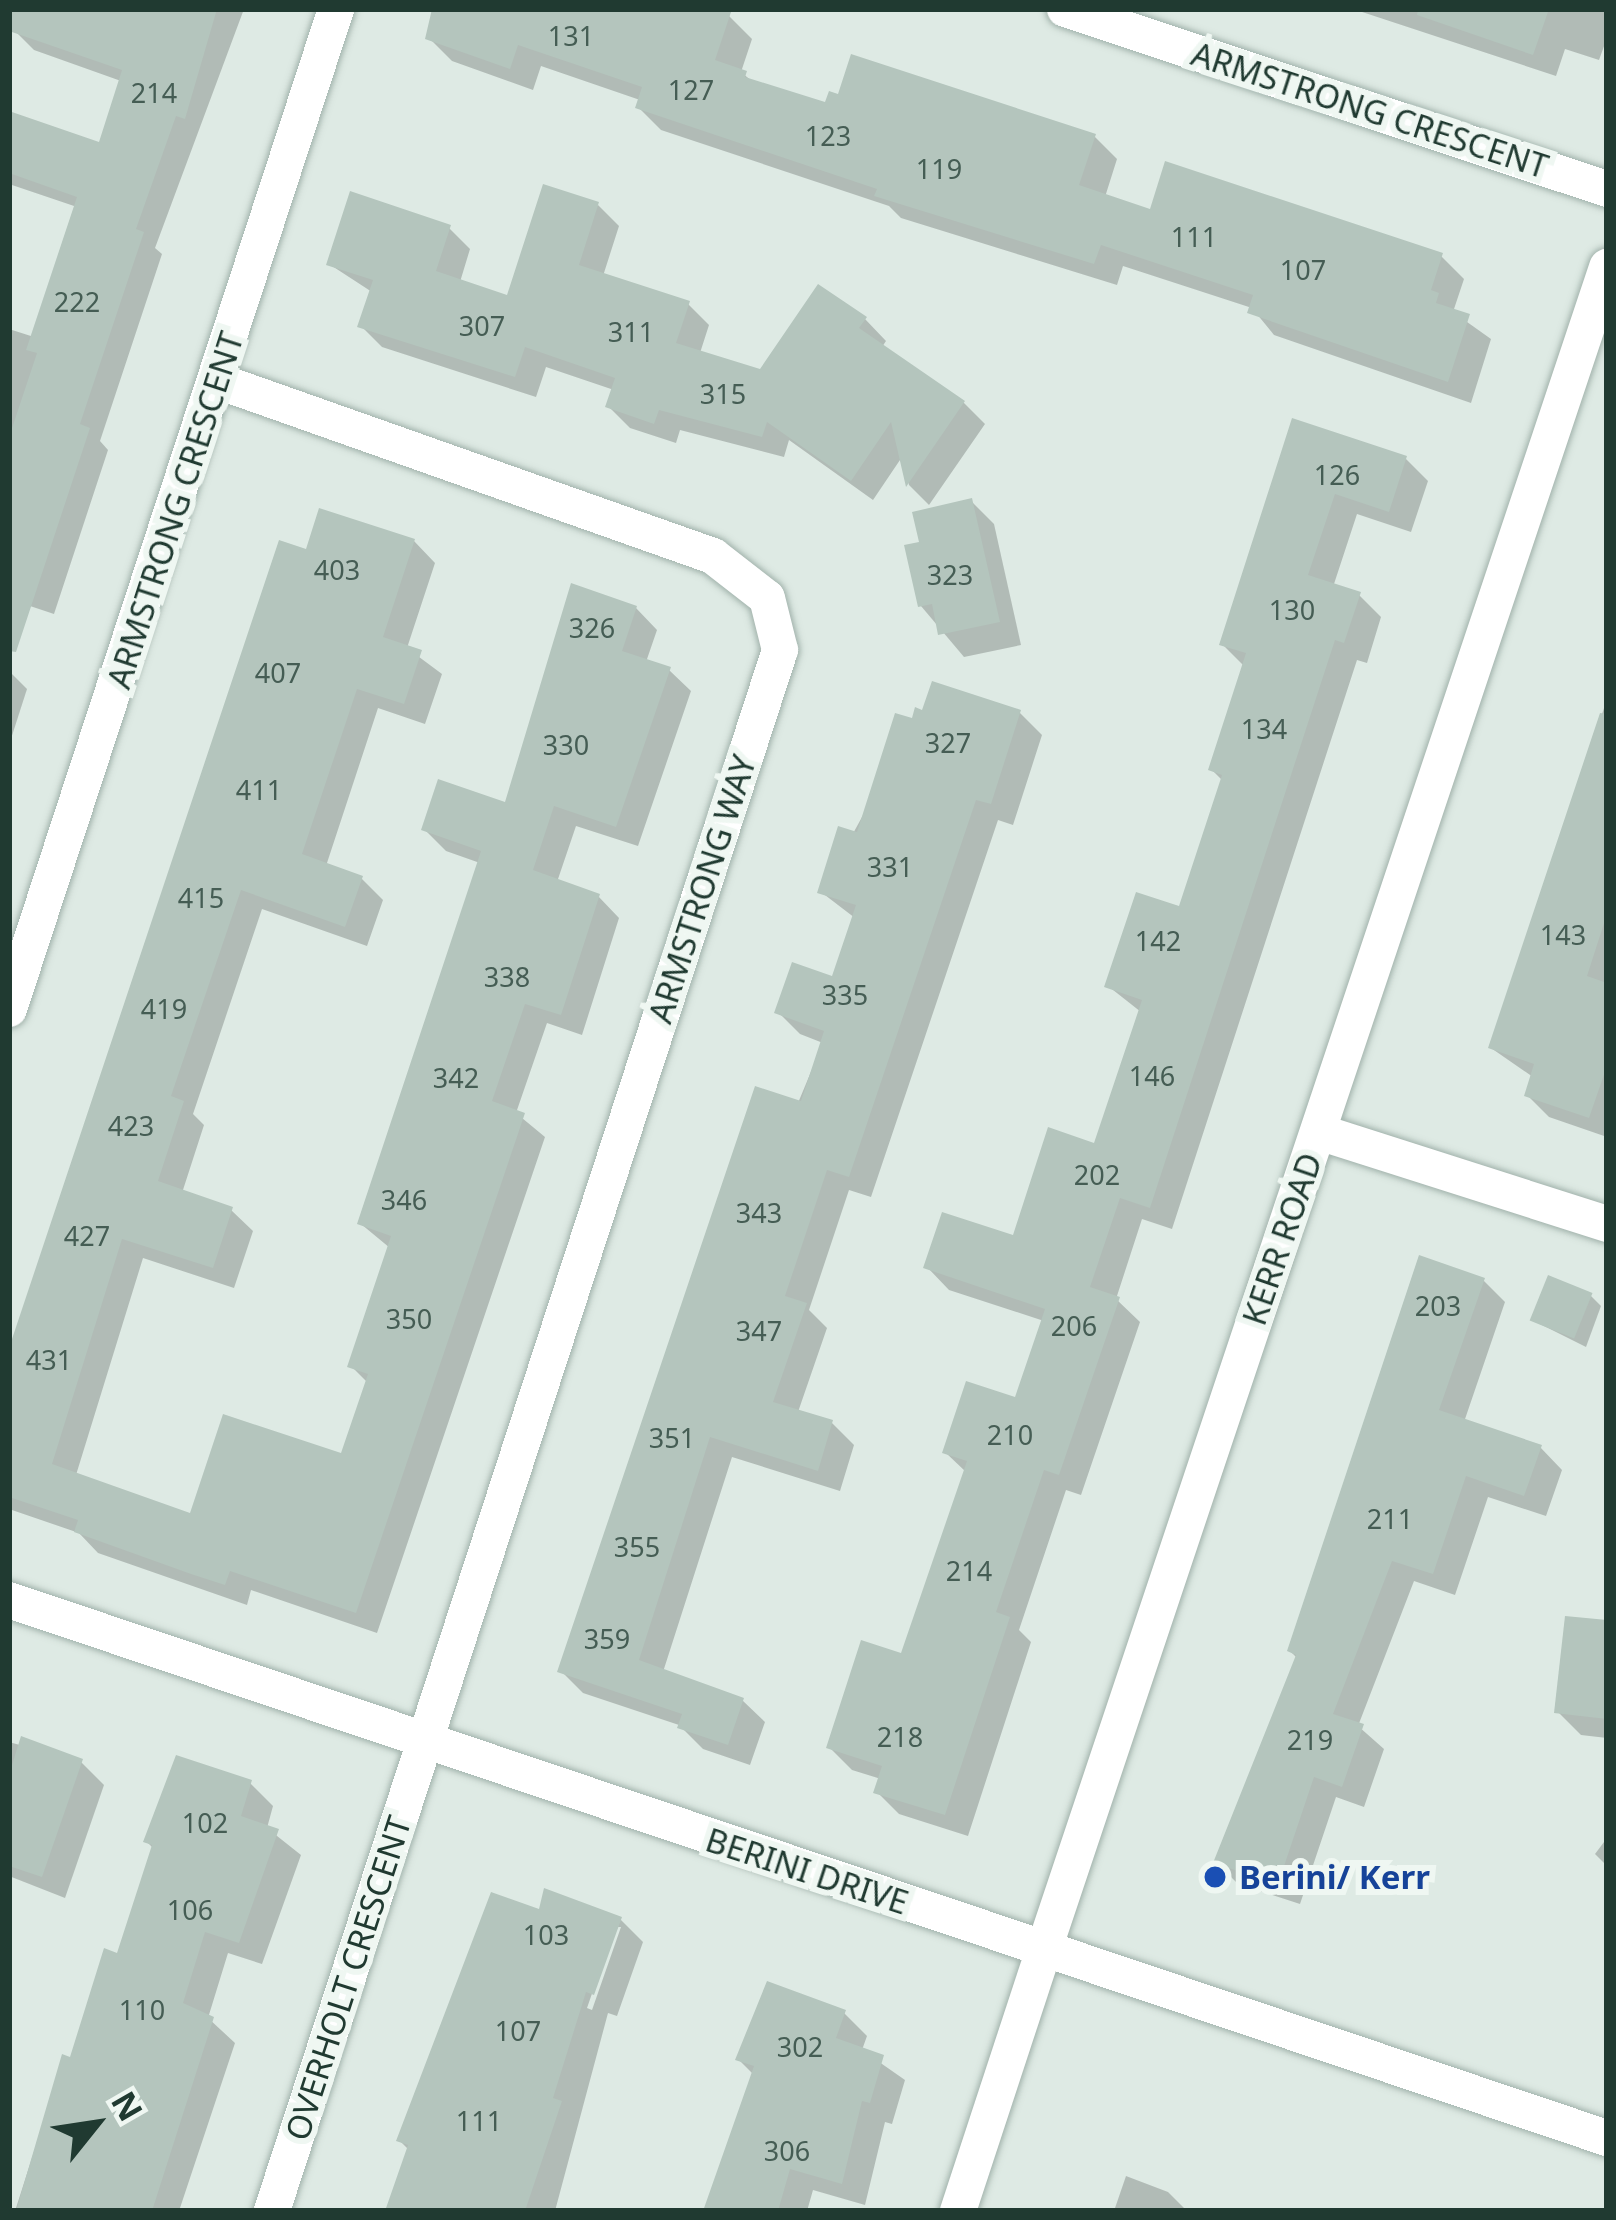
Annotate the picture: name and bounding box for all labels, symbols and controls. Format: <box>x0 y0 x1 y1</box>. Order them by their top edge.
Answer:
house number: 131 <box>548 20 594 52</box>
street label: ARMSTRONG CRESCENT <box>1187 34 1553 186</box>
house number: 127 <box>668 74 714 106</box>
house number: 214 <box>131 77 177 109</box>
house number: 123 <box>805 120 851 152</box>
house number: 119 <box>916 153 962 185</box>
house number: 111 <box>1171 221 1217 253</box>
house number: 107 <box>1280 254 1326 286</box>
house number: 222 <box>54 286 100 318</box>
house number: 307 <box>459 310 505 342</box>
house number: 311 <box>608 316 654 348</box>
street label: ARMSTRONG CRESCENT <box>99 327 251 693</box>
house number: 315 <box>700 378 746 410</box>
house number: 126 <box>1314 459 1360 491</box>
house number: 403 <box>314 554 360 586</box>
house number: 323 <box>927 559 973 591</box>
house number: 130 <box>1269 594 1315 626</box>
house number: 326 <box>569 612 615 644</box>
house number: 407 <box>255 657 301 689</box>
house number: 134 <box>1241 713 1287 745</box>
house number: 327 <box>925 727 971 759</box>
house number: 330 <box>543 729 589 761</box>
street label: ARMSTRONG WAY <box>640 750 764 1028</box>
house number: 411 <box>236 774 282 806</box>
house number: 331 <box>867 851 913 883</box>
house number: 415 <box>178 882 224 914</box>
house number: 143 <box>1540 919 1586 951</box>
house number: 142 <box>1135 925 1181 957</box>
house number: 338 <box>484 961 530 993</box>
house number: 335 <box>822 979 868 1011</box>
house number: 419 <box>141 993 187 1025</box>
house number: 146 <box>1129 1060 1175 1092</box>
house number: 342 <box>433 1062 479 1094</box>
house number: 423 <box>108 1110 154 1142</box>
street label: KERR ROAD <box>1234 1148 1330 1330</box>
house number: 202 <box>1074 1159 1120 1191</box>
house number: 346 <box>381 1184 427 1216</box>
house number: 343 <box>736 1197 782 1229</box>
house number: 427 <box>64 1220 110 1252</box>
house number: 203 <box>1415 1290 1461 1322</box>
house number: 350 <box>386 1303 432 1335</box>
house number: 206 <box>1051 1310 1097 1342</box>
house number: 347 <box>736 1315 782 1347</box>
house number: 431 <box>26 1344 72 1376</box>
house number: 210 <box>987 1419 1033 1451</box>
house number: 351 <box>649 1422 695 1454</box>
house number: 211 <box>1367 1503 1413 1535</box>
house number: 355 <box>614 1531 660 1563</box>
house number: 214 <box>946 1555 992 1587</box>
house number: 359 <box>584 1623 630 1655</box>
house number: 218 <box>877 1721 923 1753</box>
house number: 219 <box>1287 1724 1333 1756</box>
house number: 102 <box>182 1807 228 1839</box>
street label: OVERHOLT CRESCENT <box>277 1811 419 2145</box>
street label: BERINI DRIVE <box>701 1820 913 1922</box>
place label: Berini/ Kerr <box>1239 1857 1430 1897</box>
marker: Berini/ Kerr <box>1202 1864 1228 1890</box>
house number: 106 <box>167 1894 213 1926</box>
house number: 103 <box>523 1919 569 1951</box>
house number: 110 <box>119 1994 165 2026</box>
house number: 107 <box>495 2015 541 2047</box>
house number: 302 <box>777 2031 823 2063</box>
north arrow <box>36 2064 156 2184</box>
text: N <box>101 2083 154 2129</box>
house number: 111 <box>456 2105 502 2137</box>
house number: 306 <box>764 2135 810 2167</box>

